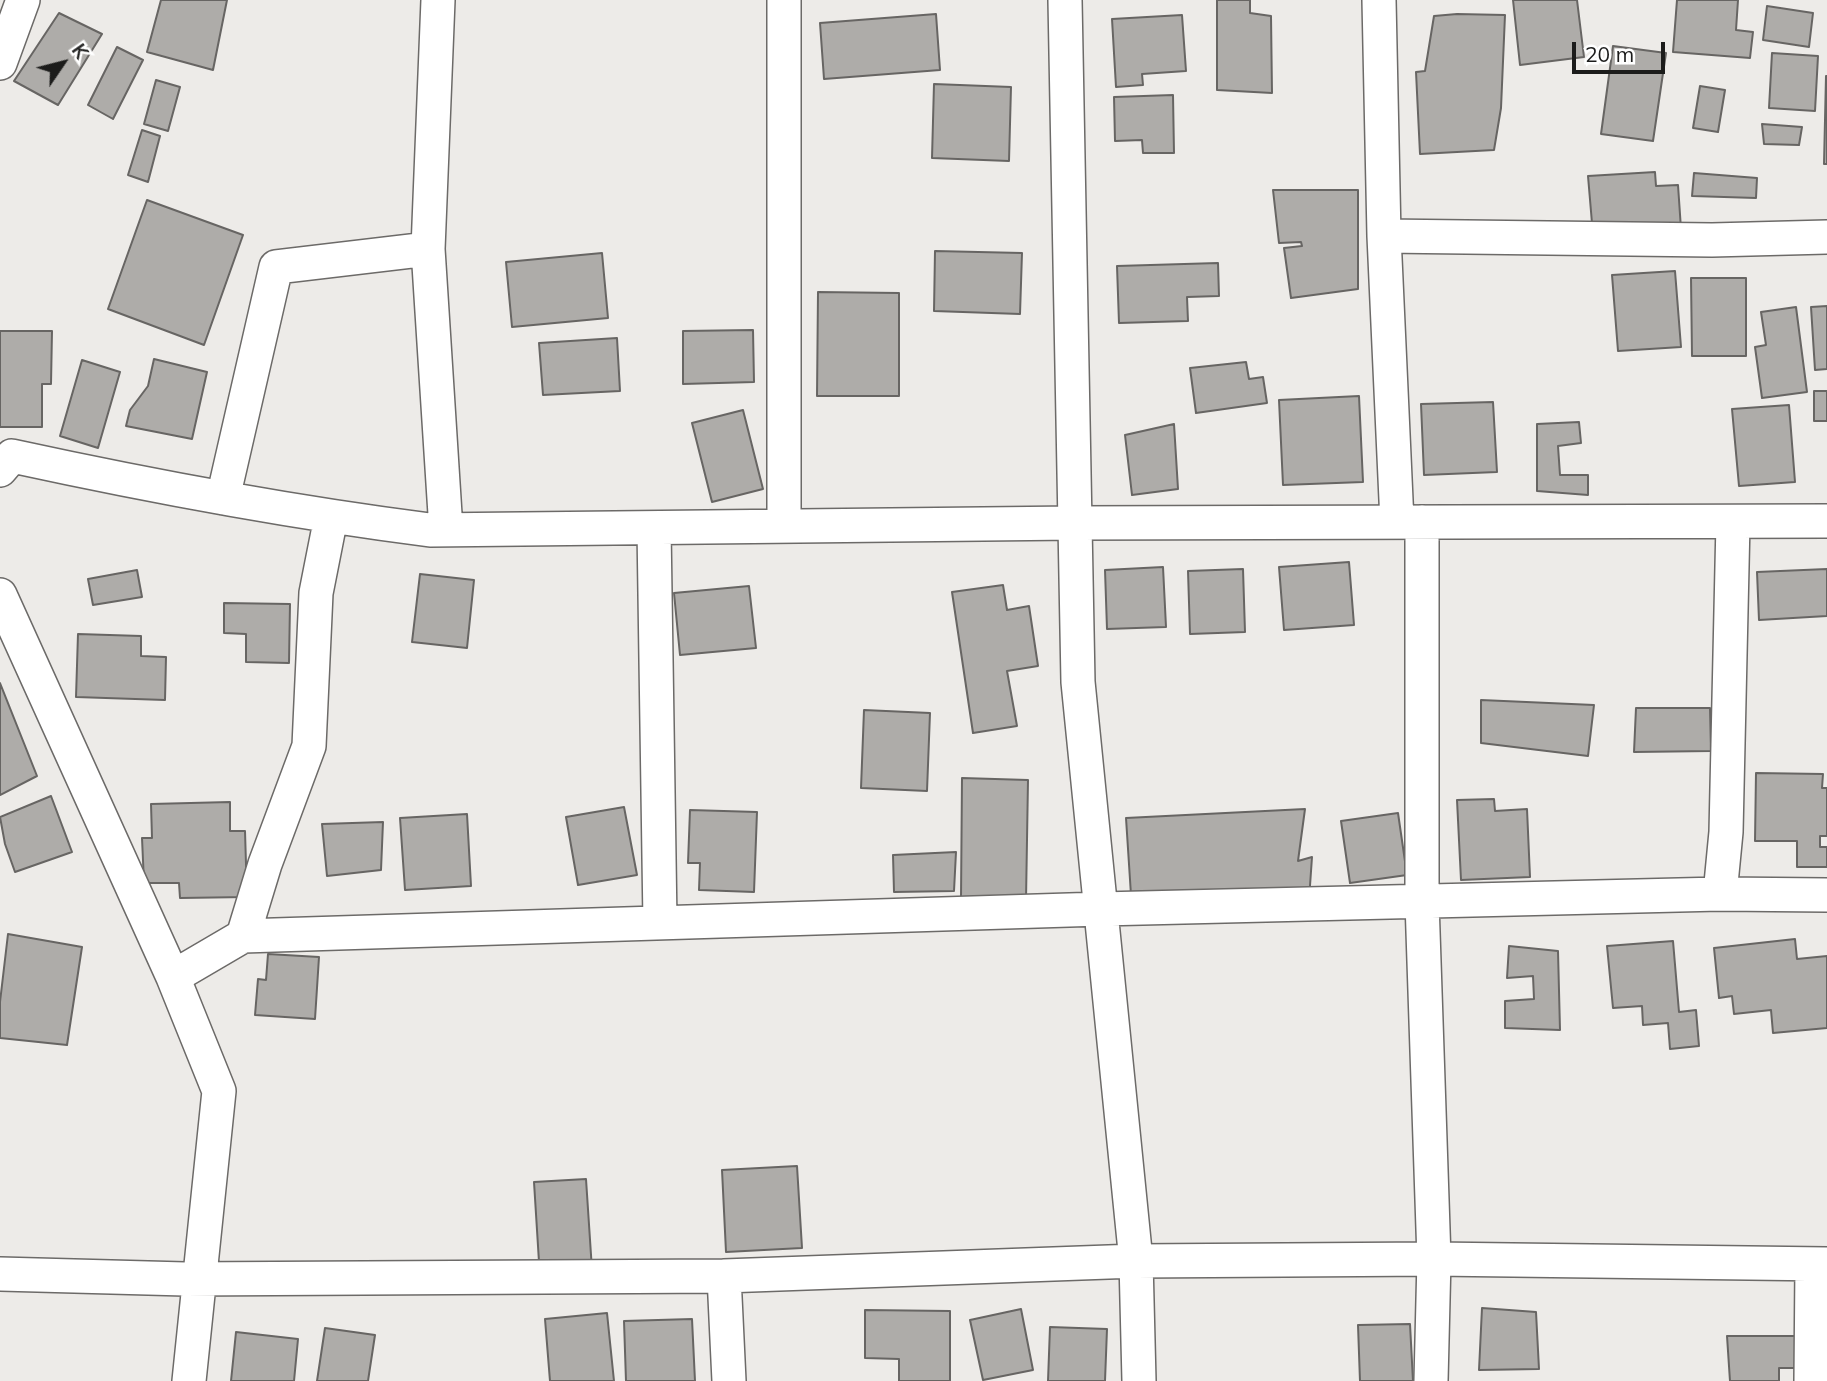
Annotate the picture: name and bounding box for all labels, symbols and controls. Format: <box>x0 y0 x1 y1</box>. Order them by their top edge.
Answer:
north arrow <box>28 28 98 98</box>
scale bar <box>1575 28 1668 72</box>
text: K <box>67 39 94 63</box>
text: 20 m <box>1585 41 1634 67</box>

